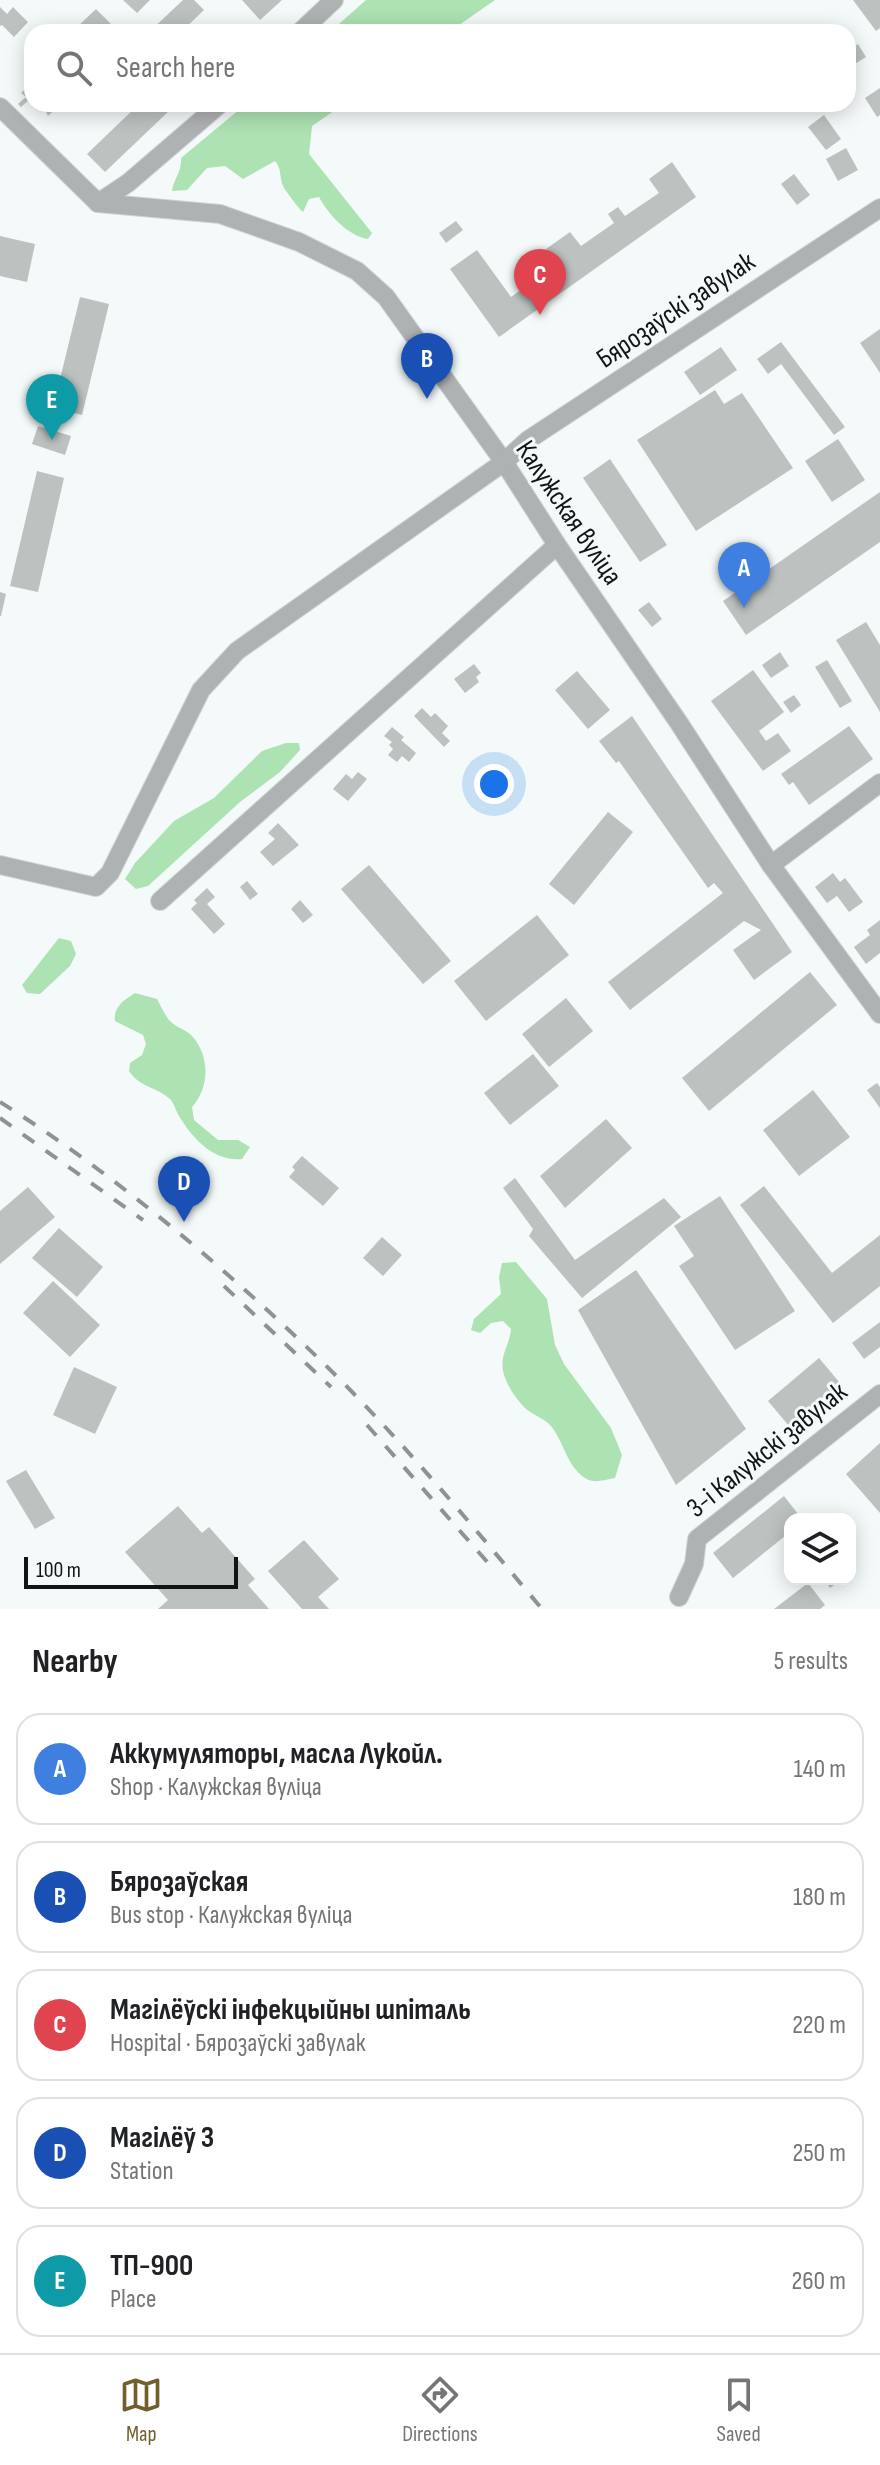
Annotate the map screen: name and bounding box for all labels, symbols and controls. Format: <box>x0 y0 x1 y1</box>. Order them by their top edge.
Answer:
search box <box>24 24 856 112</box>
icon: search <box>52 46 96 90</box>
text: Search here <box>116 50 235 86</box>
street label: Бярозаўскі завулак <box>590 245 762 375</box>
pin: C <box>514 249 566 315</box>
pin: B <box>401 333 453 399</box>
pin: E <box>26 374 78 440</box>
street label: Калужская вуліца <box>509 435 629 591</box>
pin: A <box>718 542 770 608</box>
your location <box>474 764 514 804</box>
pin: D <box>158 1156 210 1222</box>
street label: 3-і Калужскі завулак <box>680 1375 854 1525</box>
map controls <box>784 1513 856 1585</box>
button: layers <box>784 1513 856 1585</box>
scale bar <box>24 1553 238 1589</box>
text: 100 m <box>36 1557 81 1584</box>
text: Nearby <box>32 1641 118 1682</box>
text: 5 results <box>774 1646 848 1677</box>
text: Аккумуляторы, масла Лукойл. <box>110 1736 443 1772</box>
text: A <box>54 1754 66 1785</box>
text: 140 m <box>794 1754 846 1785</box>
text: Shop · Калужская вуліца <box>110 1772 322 1803</box>
text: Бярозаўская <box>110 1864 248 1900</box>
text: B <box>54 1882 66 1913</box>
text: 180 m <box>793 1882 846 1913</box>
text: Bus stop · Калужская вуліца <box>110 1900 353 1931</box>
text: Магілёўскі інфекцыйны шпіталь <box>110 1992 471 2028</box>
text: C <box>53 2010 67 2041</box>
text: 220 m <box>792 2010 846 2041</box>
text: Hospital · Бярозаўскі завулак <box>110 2028 366 2059</box>
text: Магілёў 3 <box>110 2120 214 2156</box>
text: D <box>53 2138 67 2169</box>
text: 250 m <box>792 2138 846 2169</box>
text: Station <box>110 2156 174 2187</box>
text: ТП-900 <box>110 2248 193 2284</box>
text: E <box>54 2266 66 2297</box>
text: 260 m <box>791 2266 846 2297</box>
text: Place <box>110 2284 157 2315</box>
tab: Map <box>119 2373 163 2448</box>
tab: Directions <box>402 2373 478 2448</box>
tab: Saved <box>717 2373 761 2448</box>

